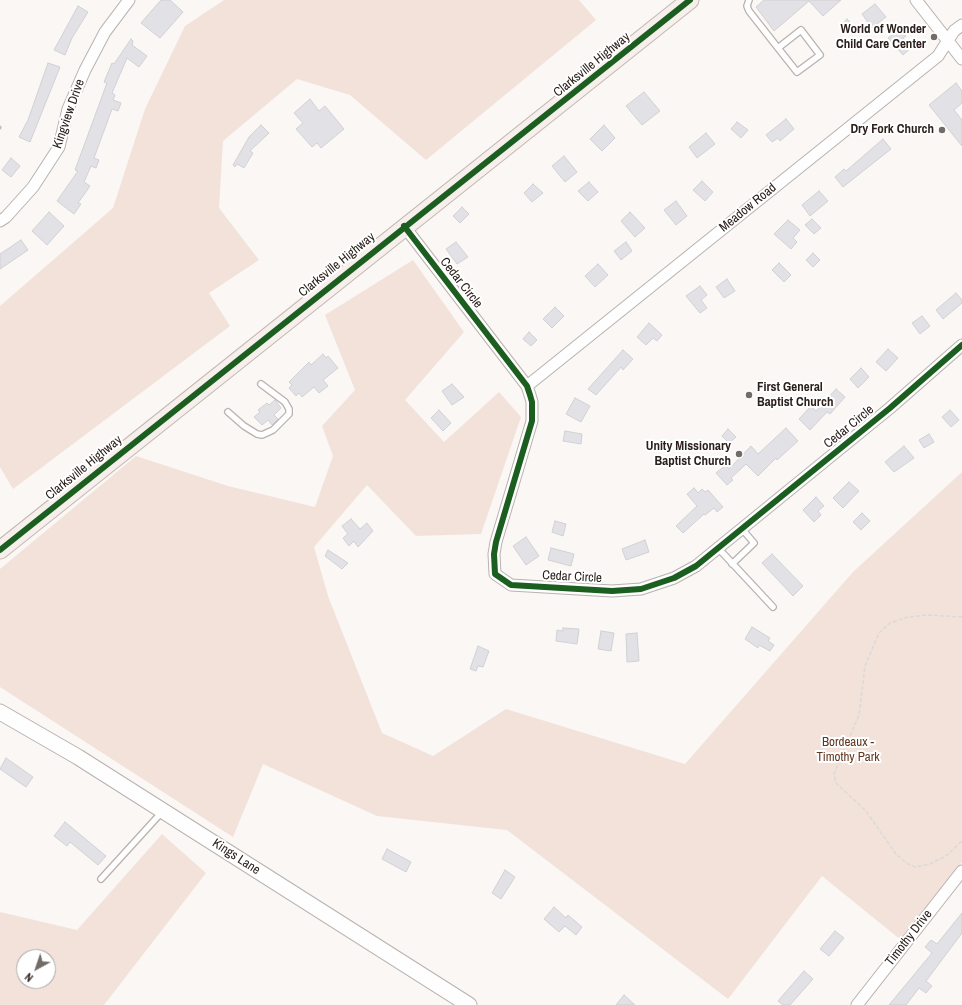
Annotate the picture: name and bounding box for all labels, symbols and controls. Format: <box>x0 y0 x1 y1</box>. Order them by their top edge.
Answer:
place label: World of Wonder Child Care Center <box>836 22 926 53</box>
street label: Clarksville Highway <box>551 29 633 101</box>
marker: World of Wonder Child Care Center <box>929 32 939 42</box>
street label: Kingview Drive <box>50 77 88 151</box>
place label: Dry Fork Church <box>850 122 934 138</box>
marker: Dry Fork Church <box>937 125 947 135</box>
street label: Meadow Road <box>716 180 780 236</box>
street label: Clarksville Highway <box>296 229 378 301</box>
street label: Cedar Circle <box>436 255 486 311</box>
place label: First General Baptist Church <box>757 380 833 411</box>
marker: First General Baptist Church <box>744 390 754 400</box>
street label: Cedar Circle <box>821 402 877 452</box>
street label: Clarksville Highway <box>43 432 125 504</box>
place label: Unity Missionary Baptist Church <box>646 439 731 470</box>
marker: Unity Missionary Baptist Church <box>734 449 744 459</box>
street label: Cedar Circle <box>542 568 602 586</box>
park label: Bordeaux - Timothy Park <box>816 735 880 766</box>
street label: Kings Lane <box>209 836 263 878</box>
street label: Timothy Drive <box>882 907 936 969</box>
north arrow <box>16 949 56 989</box>
text: N <box>22 970 36 985</box>

